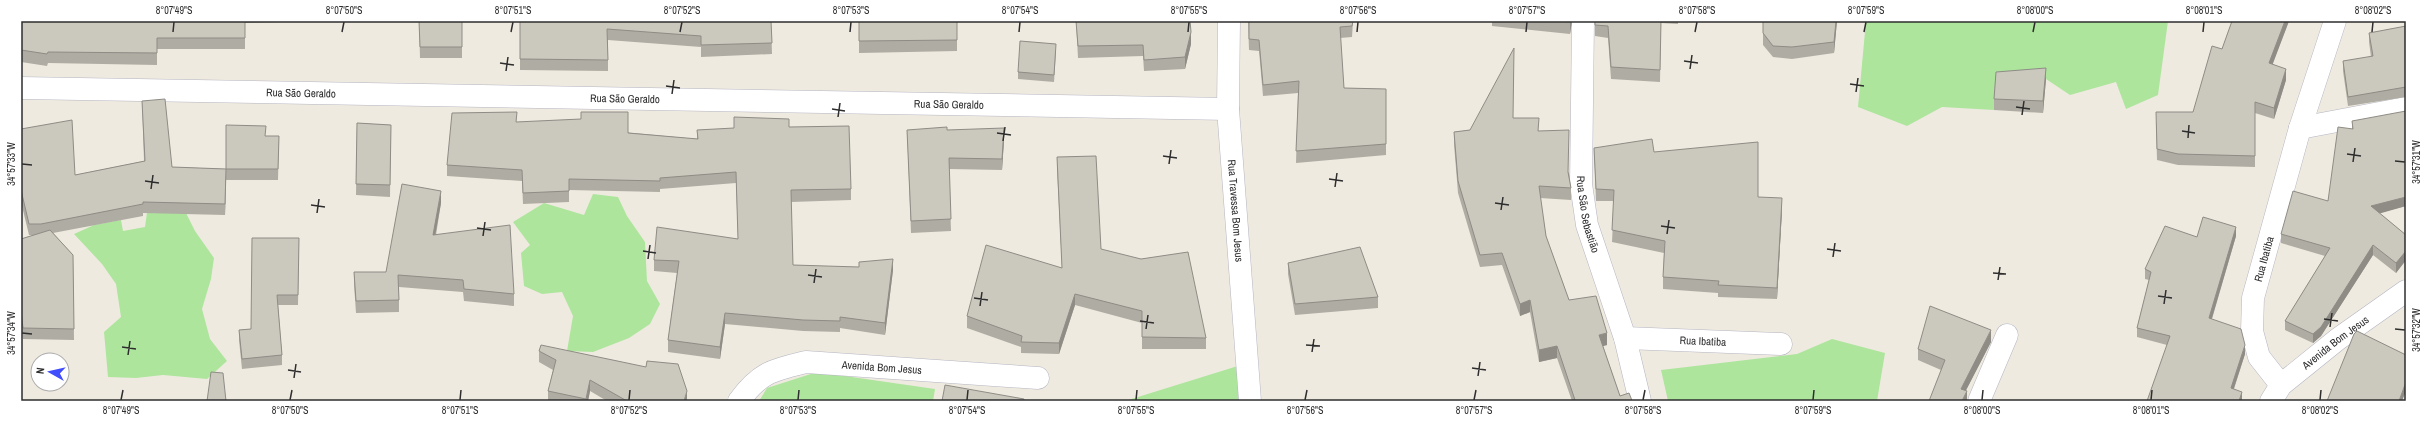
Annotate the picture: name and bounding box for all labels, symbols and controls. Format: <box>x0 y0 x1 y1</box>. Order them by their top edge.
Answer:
text: 8°07'49"S <box>156 4 193 17</box>
text: 8°07'50"S <box>326 4 363 17</box>
text: 8°07'51"S <box>495 4 532 17</box>
text: 8°07'52"S <box>664 4 701 17</box>
text: 8°07'53"S <box>833 4 870 17</box>
text: 8°07'54"S <box>1002 4 1039 17</box>
text: 8°07'55"S <box>1171 4 1208 17</box>
text: 8°07'56"S <box>1340 4 1377 17</box>
text: 8°07'57"S <box>1509 4 1546 17</box>
text: 8°07'58"S <box>1679 4 1716 17</box>
text: 8°07'59"S <box>1848 4 1885 17</box>
text: 8°08'00"S <box>2017 4 2054 17</box>
text: 8°08'01"S <box>2186 4 2223 17</box>
text: 8°08'02"S <box>2355 4 2392 17</box>
street label: Rua São Geraldo <box>266 85 336 100</box>
street label: Rua São Geraldo <box>590 91 660 106</box>
street label: Rua São Geraldo <box>914 97 984 112</box>
text: 34°57'31"W <box>2410 140 2423 184</box>
text: 34°57'33"W <box>5 142 18 186</box>
street label: Rua Travessa Bom Jesus <box>1225 159 1247 263</box>
street label: Rua São Sebastião <box>1574 176 1603 255</box>
street label: Rua Ibatiba <box>2251 235 2277 283</box>
text: 34°57'32"W <box>2410 308 2423 352</box>
text: 34°57'34"W <box>5 311 18 355</box>
street label: Avenida Bom Jesus <box>2298 312 2372 373</box>
street label: Rua Ibatiba <box>1679 333 1727 349</box>
north arrow <box>30 352 70 392</box>
street label: Avenida Bom Jesus <box>840 357 923 377</box>
text: N <box>33 366 47 375</box>
text: 8°07'49"S <box>103 404 140 417</box>
text: 8°07'50"S <box>272 404 309 417</box>
text: 8°07'51"S <box>442 404 479 417</box>
text: 8°07'52"S <box>611 404 648 417</box>
text: 8°07'53"S <box>780 404 817 417</box>
text: 8°07'54"S <box>949 404 986 417</box>
text: 8°07'55"S <box>1118 404 1155 417</box>
text: 8°07'56"S <box>1287 404 1324 417</box>
text: 8°07'57"S <box>1456 404 1493 417</box>
text: 8°07'58"S <box>1625 404 1662 417</box>
text: 8°07'59"S <box>1795 404 1832 417</box>
text: 8°08'00"S <box>1964 404 2001 417</box>
text: 8°08'01"S <box>2133 404 2170 417</box>
text: 8°08'02"S <box>2302 404 2339 417</box>

